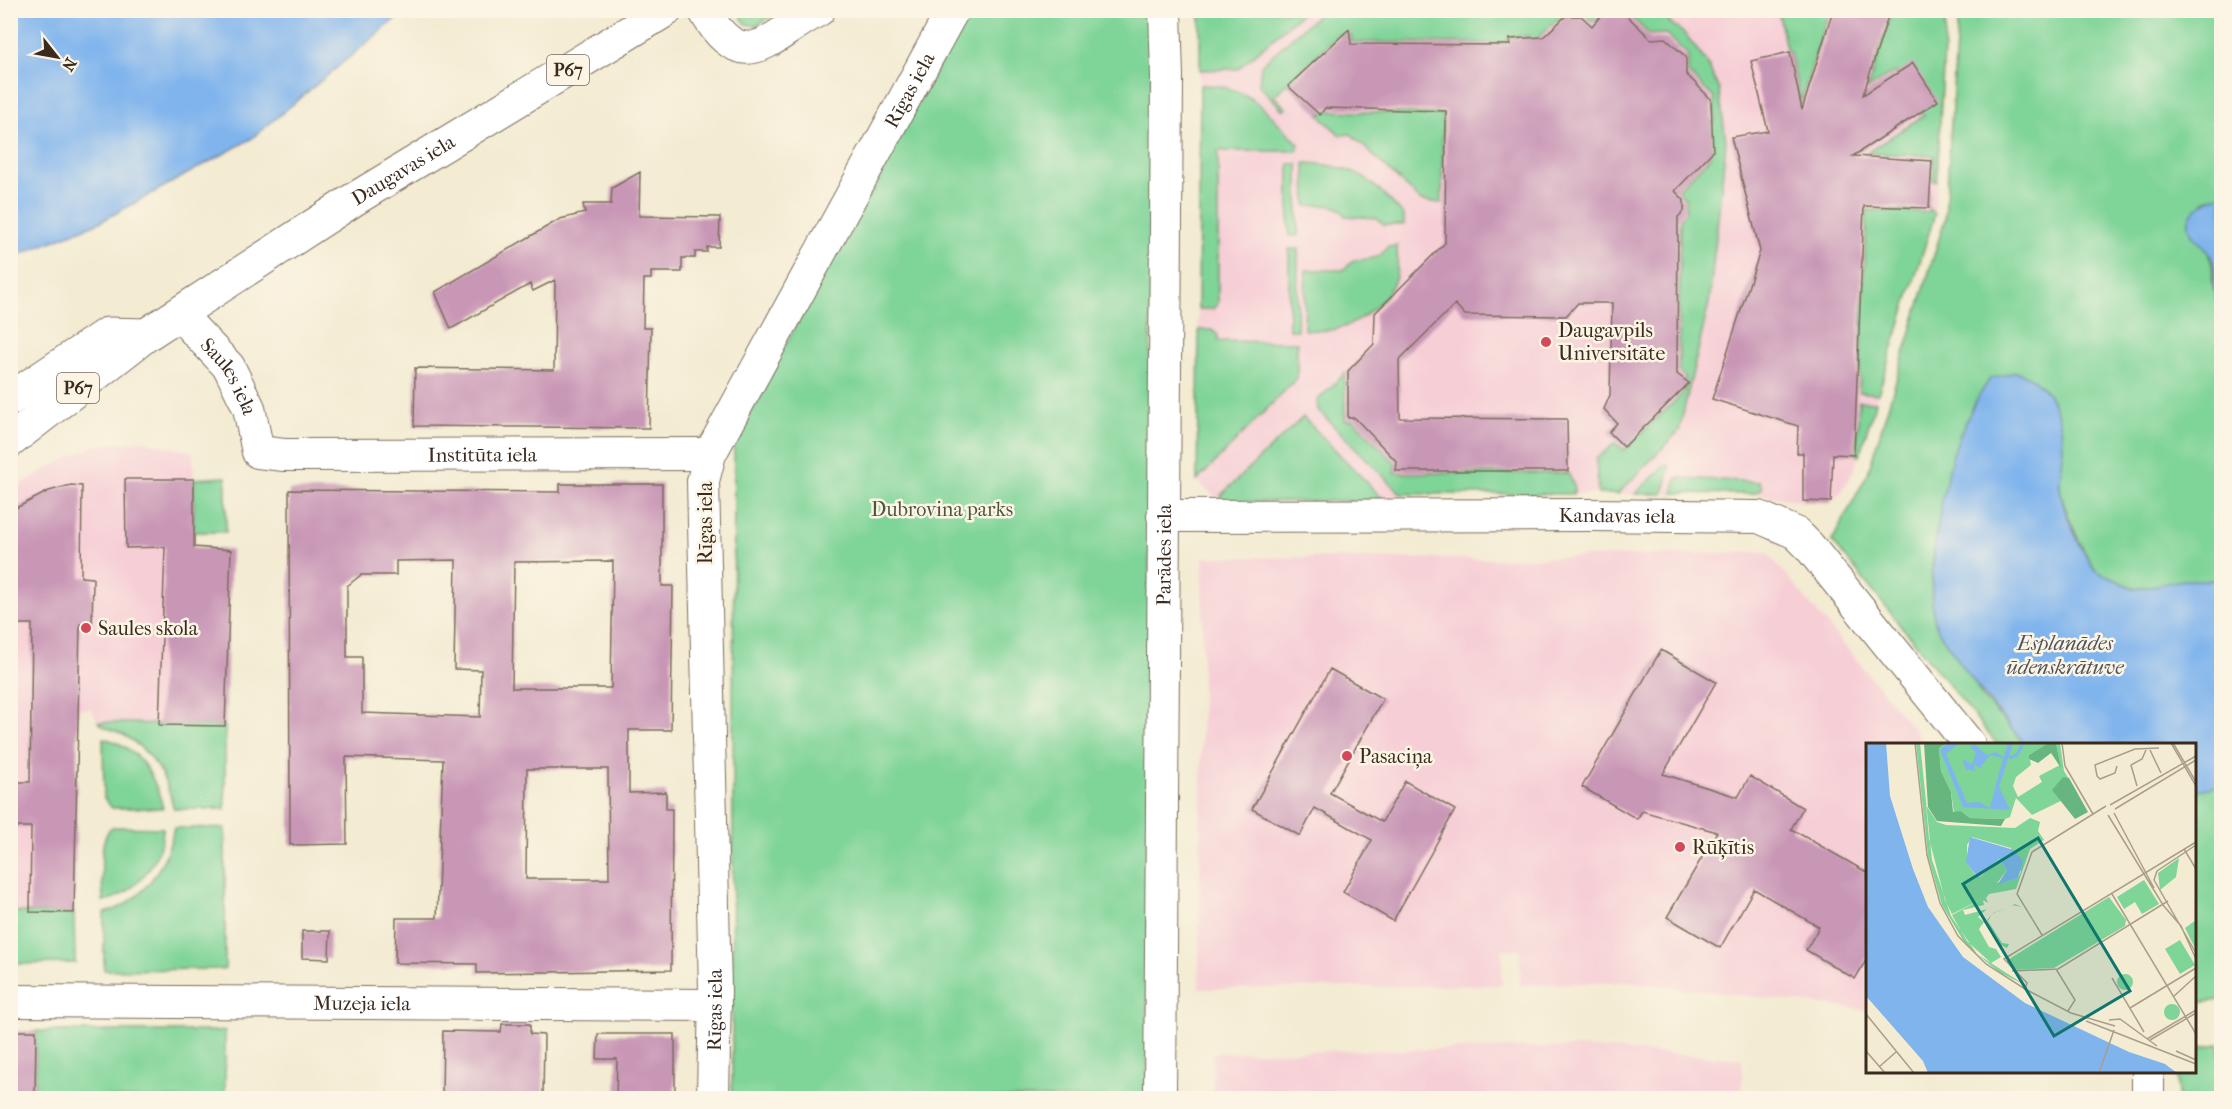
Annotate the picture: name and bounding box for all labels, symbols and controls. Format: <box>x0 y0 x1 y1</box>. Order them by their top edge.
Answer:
north arrow <box>27 27 87 87</box>
street label: Rīgas iela <box>879 48 939 132</box>
text: N <box>58 54 81 75</box>
road number: P67 <box>547 55 589 85</box>
street label: Daugavas iela <box>347 129 459 210</box>
place label: Daugavpils Universitāte <box>1558 319 1665 365</box>
street label: Saules iela <box>196 333 262 418</box>
marker: Daugavpils Universitāte <box>1539 335 1553 349</box>
road number: P67 <box>57 373 99 403</box>
street label: Institūta iela <box>428 443 538 466</box>
street label: Rīgas iela <box>694 481 717 564</box>
park label: Dubrovina parks <box>871 498 1013 521</box>
street label: Parādes iela <box>1152 503 1176 606</box>
street label: Kandavas iela <box>1559 503 1676 528</box>
place label: Saules skola <box>98 617 199 640</box>
marker: Saules skola <box>79 621 93 635</box>
water label: Esplanādes ūdenskrātuve <box>2006 631 2124 679</box>
inset map <box>1866 743 2196 1073</box>
place label: Pasaciņa <box>1359 745 1433 769</box>
marker: Pasaciņa <box>1340 749 1354 763</box>
place label: Rūķītis <box>1692 836 1754 860</box>
marker: Rūķītis <box>1673 840 1687 854</box>
street label: Rīgas iela <box>702 968 727 1051</box>
street label: Muzeja iela <box>313 991 411 1015</box>

